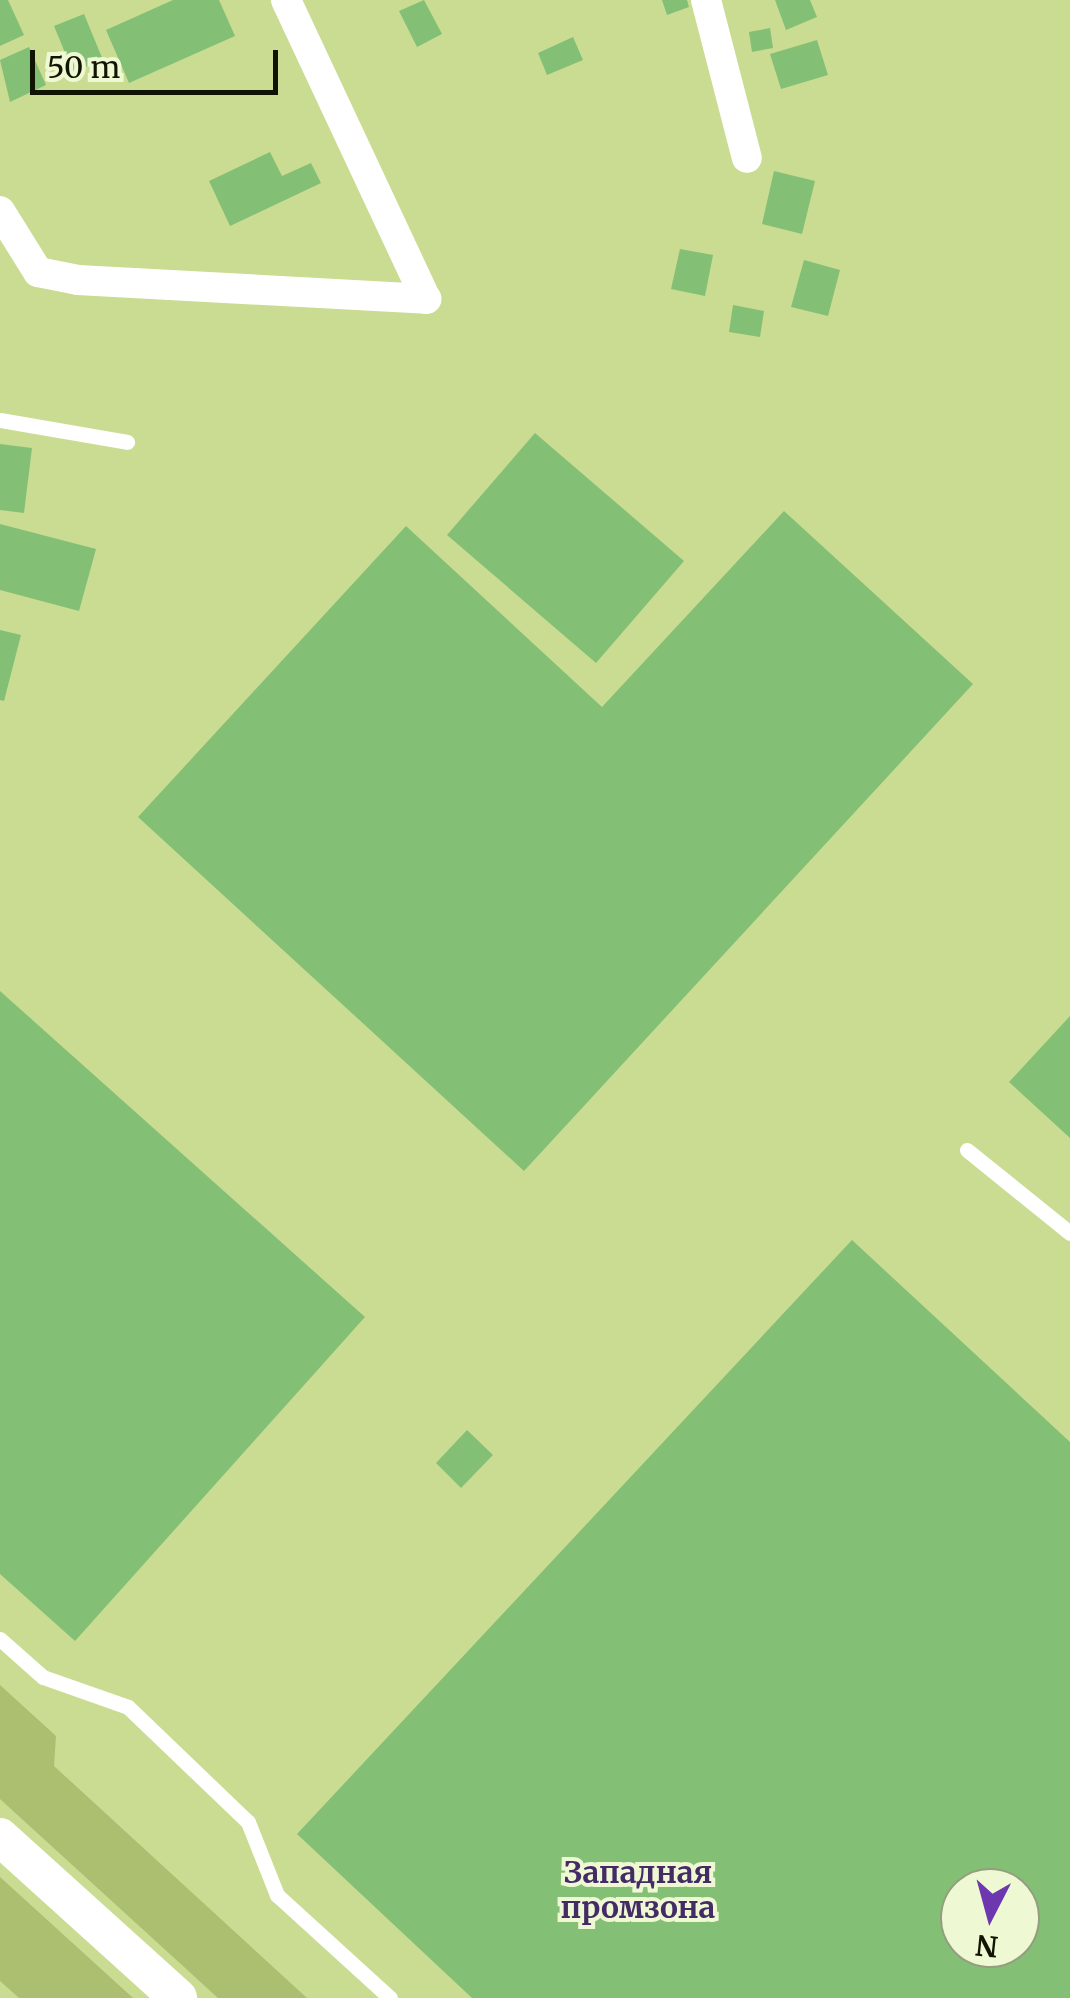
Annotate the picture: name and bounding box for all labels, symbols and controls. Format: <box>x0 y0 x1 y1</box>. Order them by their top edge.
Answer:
scale bar <box>35 30 282 92</box>
text: 50 m <box>47 48 120 86</box>
district label: Западная промзона <box>561 1854 715 1924</box>
north arrow <box>940 1868 1040 1968</box>
text: N <box>974 1927 1000 1965</box>

